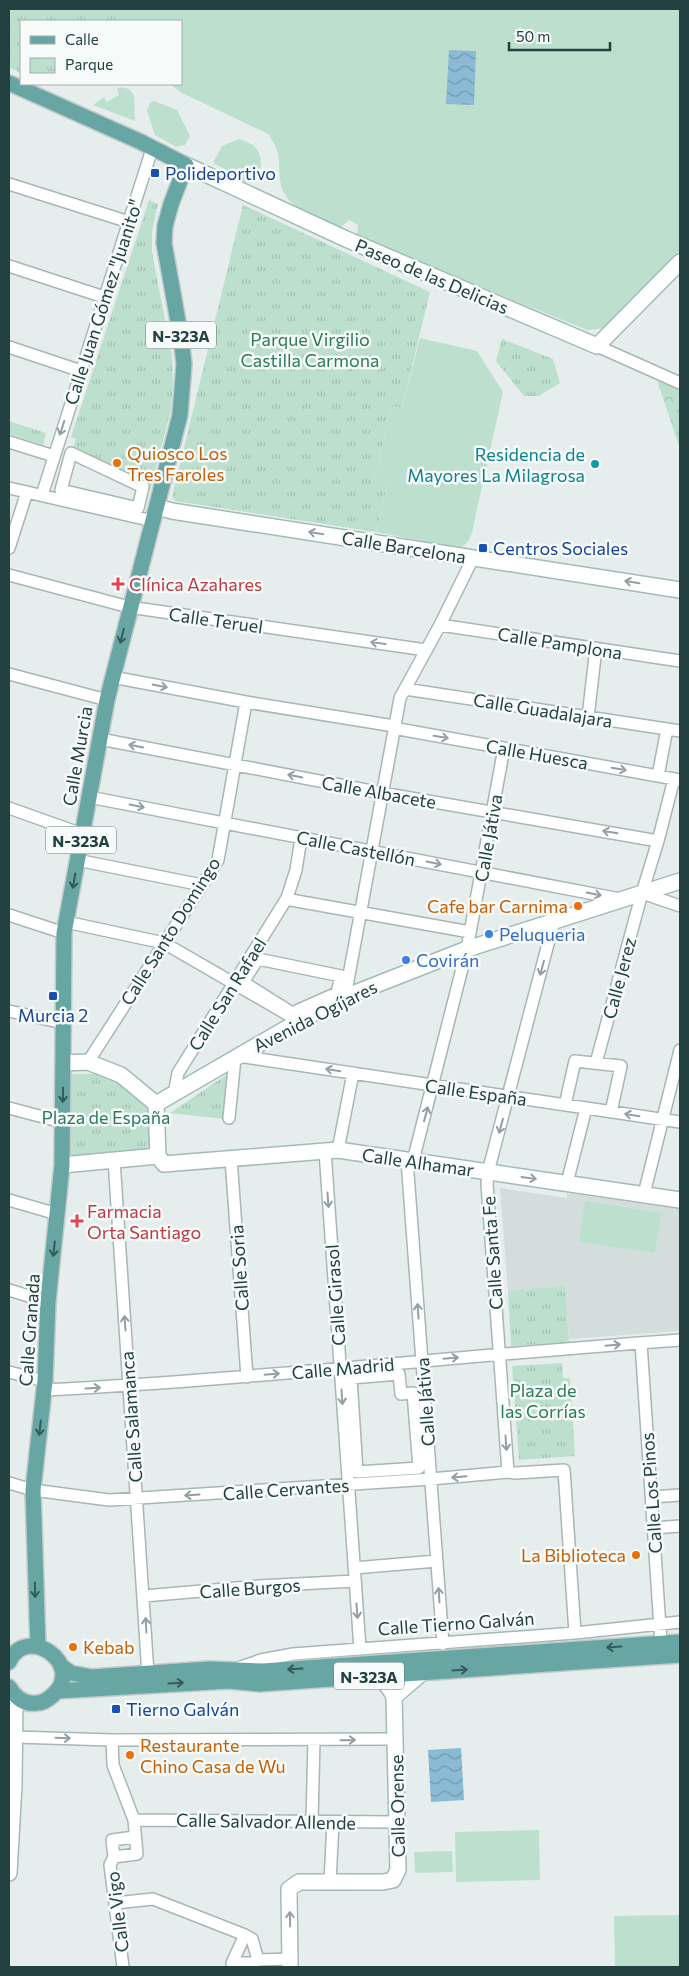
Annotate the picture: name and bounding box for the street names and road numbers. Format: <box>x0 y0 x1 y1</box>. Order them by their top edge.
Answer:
street label: Calle Juan Gómez "Juanito" <box>59 196 147 408</box>
street label: Paseo de las Delicias <box>352 234 512 318</box>
road number: N-323A <box>146 322 216 348</box>
street label: Calle Barcelona <box>340 526 468 568</box>
street label: Calle Teruel <box>168 603 264 637</box>
street label: Calle Pamplona <box>496 622 624 664</box>
street label: Calle Guadalajara <box>472 688 614 732</box>
street label: Calle Murcia <box>57 704 97 808</box>
street label: Calle Huesca <box>484 734 590 774</box>
street label: Calle Albacete <box>320 771 438 813</box>
street label: Calle Játiva <box>469 792 507 884</box>
road number: N-323A <box>46 826 116 854</box>
street label: Calle Castellón <box>295 826 417 870</box>
street label: Calle Santo Domingo <box>115 853 225 1009</box>
street label: Calle San Rafael <box>183 933 271 1055</box>
street label: Calle Jerez <box>598 935 640 1021</box>
street label: Avenida Ogíjares <box>249 975 381 1057</box>
street label: Calle España <box>424 1074 528 1110</box>
street label: Calle Alhamar <box>361 1143 475 1181</box>
street label: Calle Santa Fe <box>477 1195 507 1311</box>
street label: Calle Soria <box>225 1224 253 1312</box>
street label: Calle Girasol <box>320 1244 350 1346</box>
street label: Calle Granada <box>14 1273 44 1387</box>
street label: Calle Salamanca <box>115 1351 147 1483</box>
street label: Calle Madrid <box>291 1353 395 1383</box>
street label: Calle Játiva <box>411 1357 439 1447</box>
street label: Calle Los Pinos <box>636 1432 666 1554</box>
street label: Calle Cervantes <box>222 1474 350 1504</box>
street label: Calle Burgos <box>199 1574 301 1602</box>
street label: Calle Tierno Galván <box>377 1607 535 1639</box>
road number: N-323A <box>334 1662 404 1690</box>
street label: Calle Orense <box>385 1754 409 1858</box>
street label: Calle Salvador Allende <box>176 1808 356 1834</box>
street label: Calle Vigo <box>101 1870 133 1954</box>

